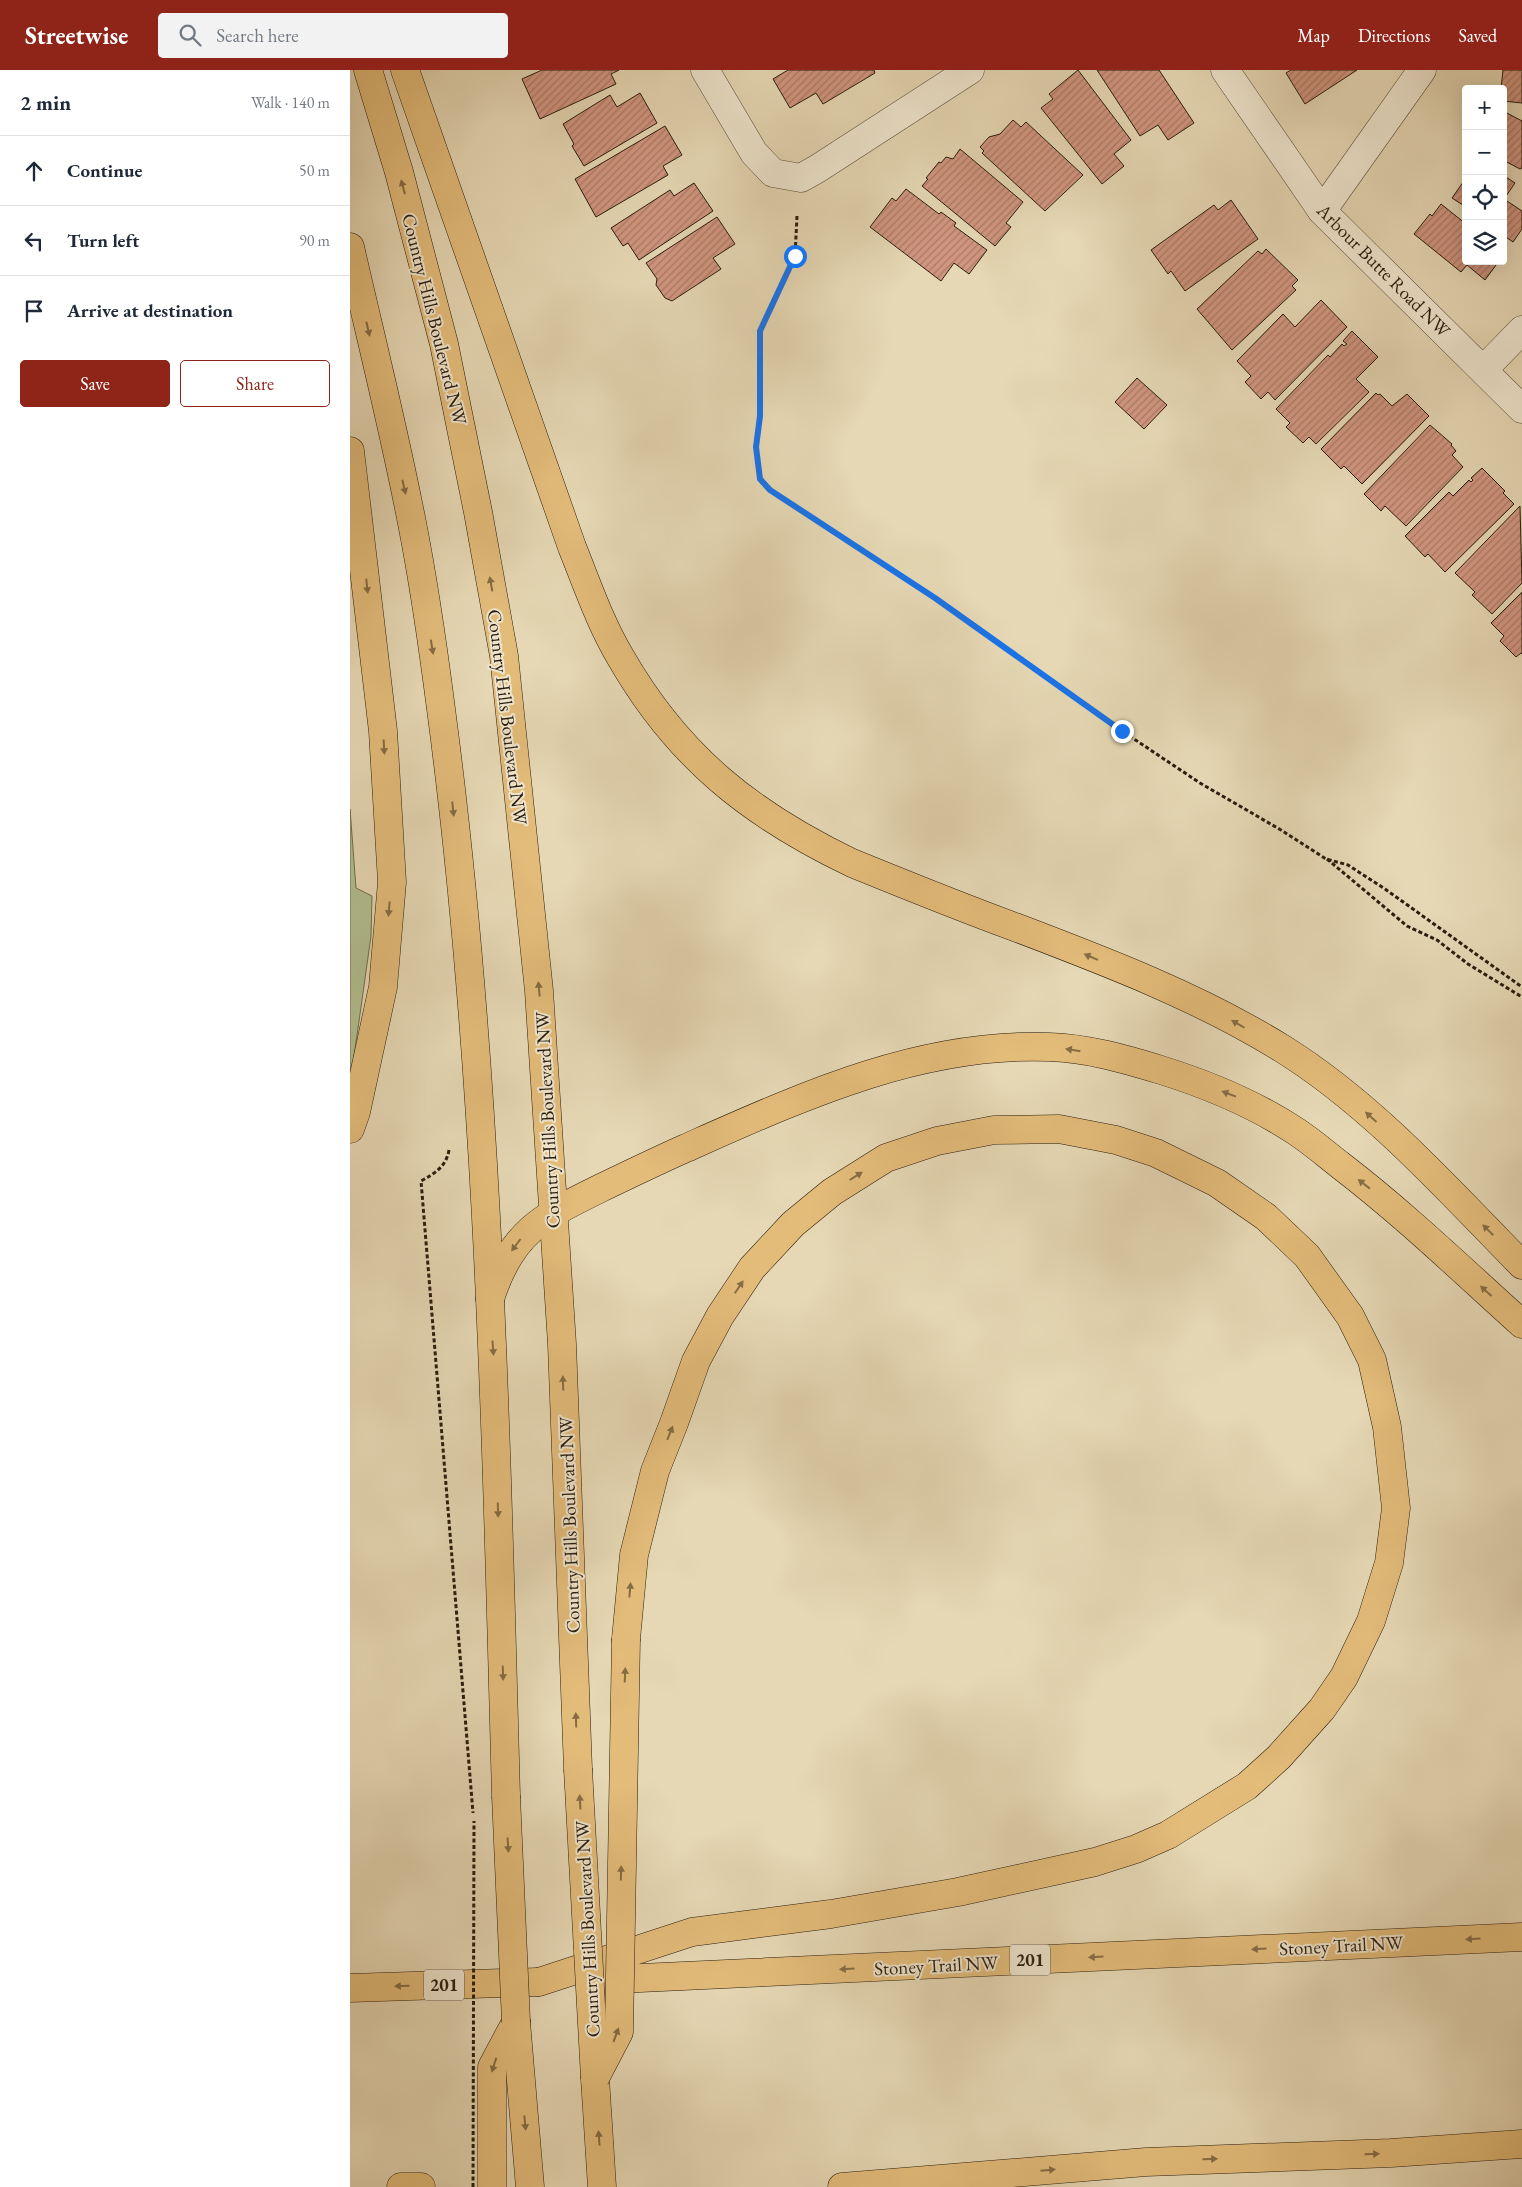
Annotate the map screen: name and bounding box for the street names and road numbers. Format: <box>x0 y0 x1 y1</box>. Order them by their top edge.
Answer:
street label: Arbour Butte Road NW <box>1311 197 1456 343</box>
street label: Country Hills Boulevard NW <box>396 211 473 428</box>
street label: Country Hills Boulevard NW <box>482 608 533 827</box>
street label: Country Hills Boulevard NW <box>529 1010 566 1229</box>
street label: Country Hills Boulevard NW <box>553 1416 586 1634</box>
street label: Country Hills Boulevard NW <box>569 1819 606 2038</box>
street label: Stoney Trail NW <box>1278 1930 1404 1961</box>
road number: 201 <box>1010 1944 1050 1976</box>
street label: Stoney Trail NW <box>873 1950 999 1981</box>
road number: 201 <box>424 1970 464 2000</box>

